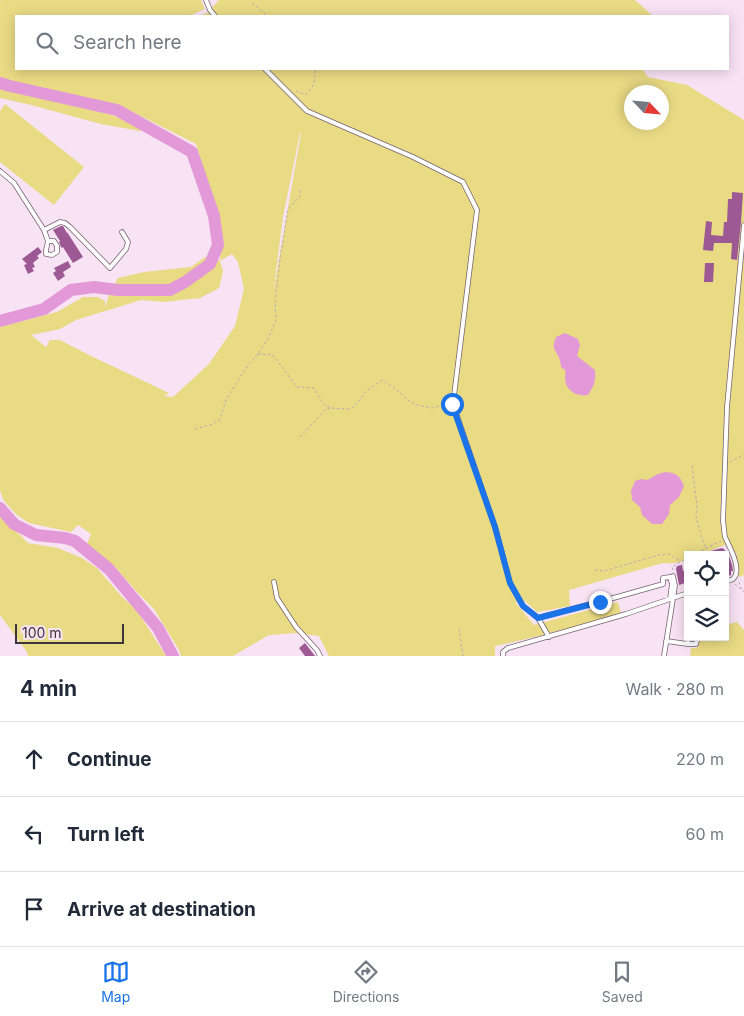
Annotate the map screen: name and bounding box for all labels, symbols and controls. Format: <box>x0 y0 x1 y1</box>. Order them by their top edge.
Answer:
search box <box>15 15 729 70</box>
icon: search <box>33 29 61 57</box>
text: Search here <box>73 31 182 54</box>
north arrow <box>624 85 669 130</box>
route start <box>441 393 464 416</box>
map controls <box>684 551 729 641</box>
button: locate <box>684 551 729 596</box>
route end <box>589 591 612 614</box>
button: layers <box>684 596 729 641</box>
scale bar <box>15 621 124 644</box>
text: 100 m <box>22 624 62 641</box>
text: 4 min <box>20 676 77 701</box>
text: Walk · 280 m <box>626 679 724 699</box>
icon: ahead <box>20 745 48 773</box>
text: Continue <box>67 748 152 771</box>
text: 220 m <box>676 749 724 769</box>
icon: left <box>20 820 48 848</box>
text: Turn left <box>67 823 145 846</box>
text: 60 m <box>685 824 724 844</box>
icon: arrive <box>20 895 48 923</box>
text: Arrive at destination <box>67 898 256 921</box>
tab: Map <box>101 958 130 1005</box>
tab: Directions <box>333 958 399 1005</box>
tab: Saved <box>602 958 643 1005</box>

